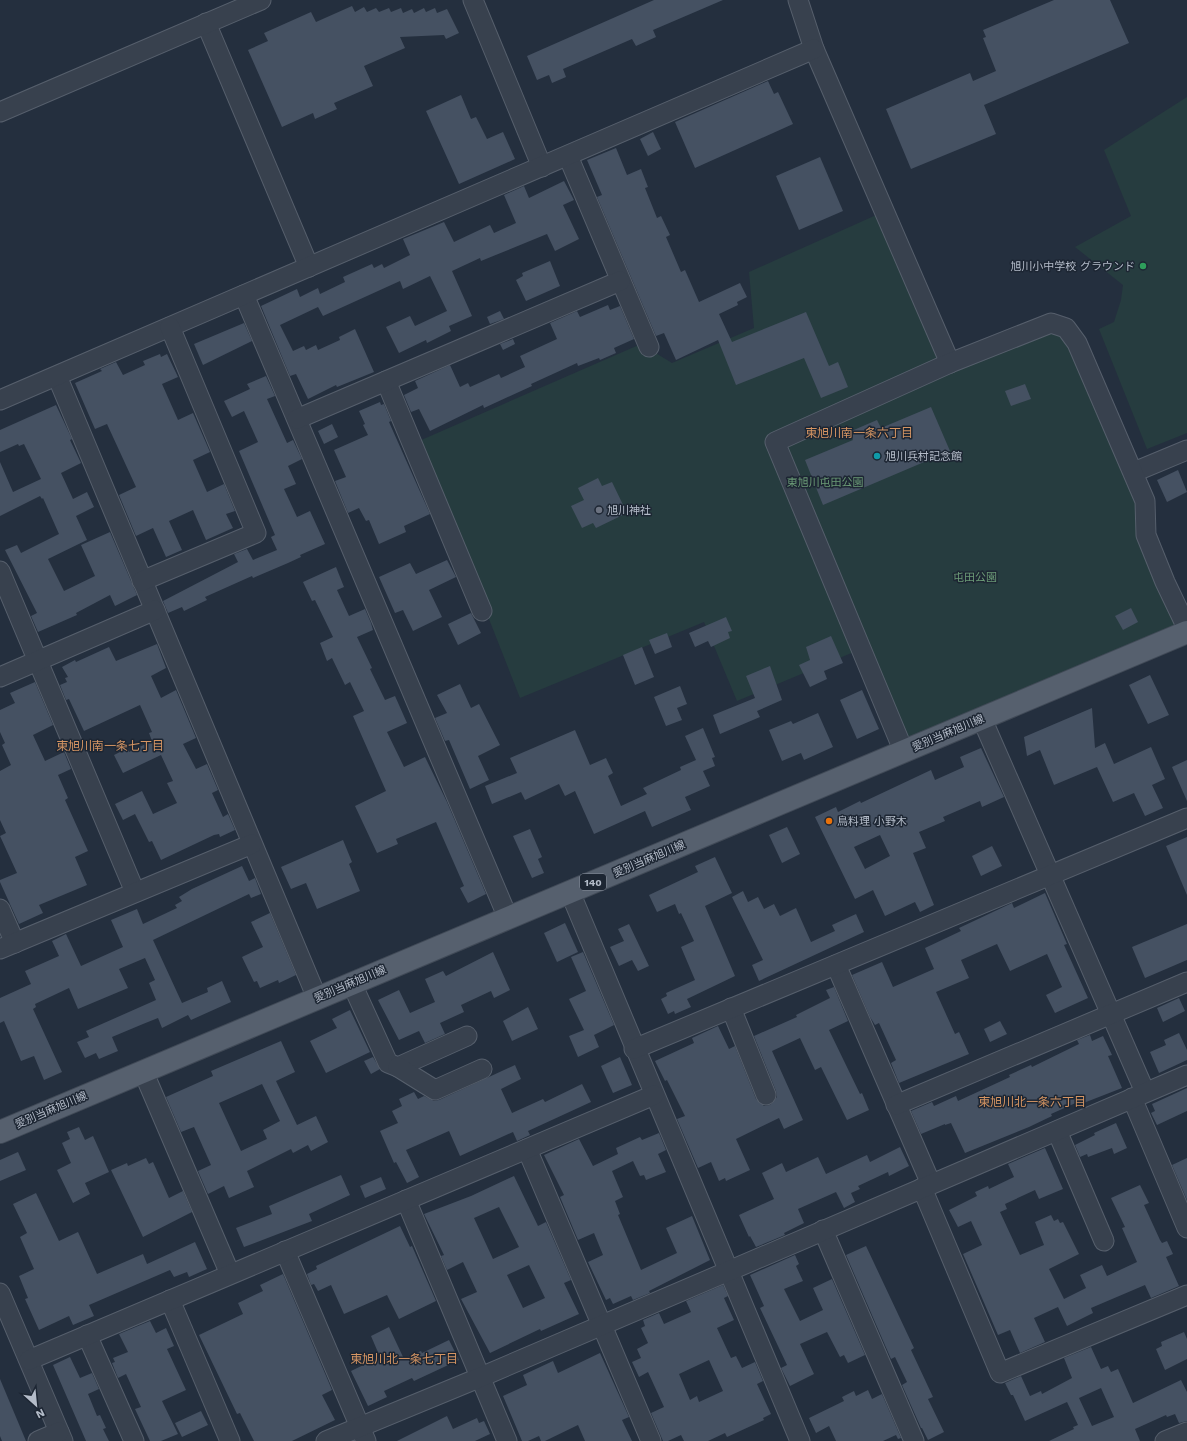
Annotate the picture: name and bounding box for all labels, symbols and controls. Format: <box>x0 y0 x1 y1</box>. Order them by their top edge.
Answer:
place label: 旭川小中学校 グラウンド <box>1010 260 1135 273</box>
marker: 旭川小中学校 グラウンド <box>1138 261 1148 271</box>
district label: 東旭川南一条六丁目 <box>805 426 913 440</box>
place label: 旭川兵村記念館 <box>885 450 962 463</box>
marker: 旭川兵村記念館 <box>872 451 882 461</box>
park label: 東旭川屯田公園 <box>787 476 864 489</box>
place label: 旭川神社 <box>607 504 651 517</box>
marker: 旭川神社 <box>594 505 604 515</box>
park label: 屯田公園 <box>953 571 997 584</box>
street label: 愛別当麻旭川線 <box>910 712 986 754</box>
district label: 東旭川南一条七丁目 <box>56 739 164 753</box>
place label: 鳥料理 小野木 <box>837 815 907 828</box>
marker: 鳥料理 小野木 <box>824 816 834 826</box>
street label: 愛別当麻旭川線 <box>611 838 687 880</box>
road number: 140 <box>580 874 606 890</box>
street label: 愛別当麻旭川線 <box>312 963 388 1005</box>
street label: 愛別当麻旭川線 <box>13 1089 89 1131</box>
district label: 東旭川北一条六丁目 <box>978 1095 1086 1109</box>
district label: 東旭川北一条七丁目 <box>350 1352 458 1366</box>
north arrow <box>16 1385 56 1425</box>
text: N <box>34 1406 47 1421</box>

